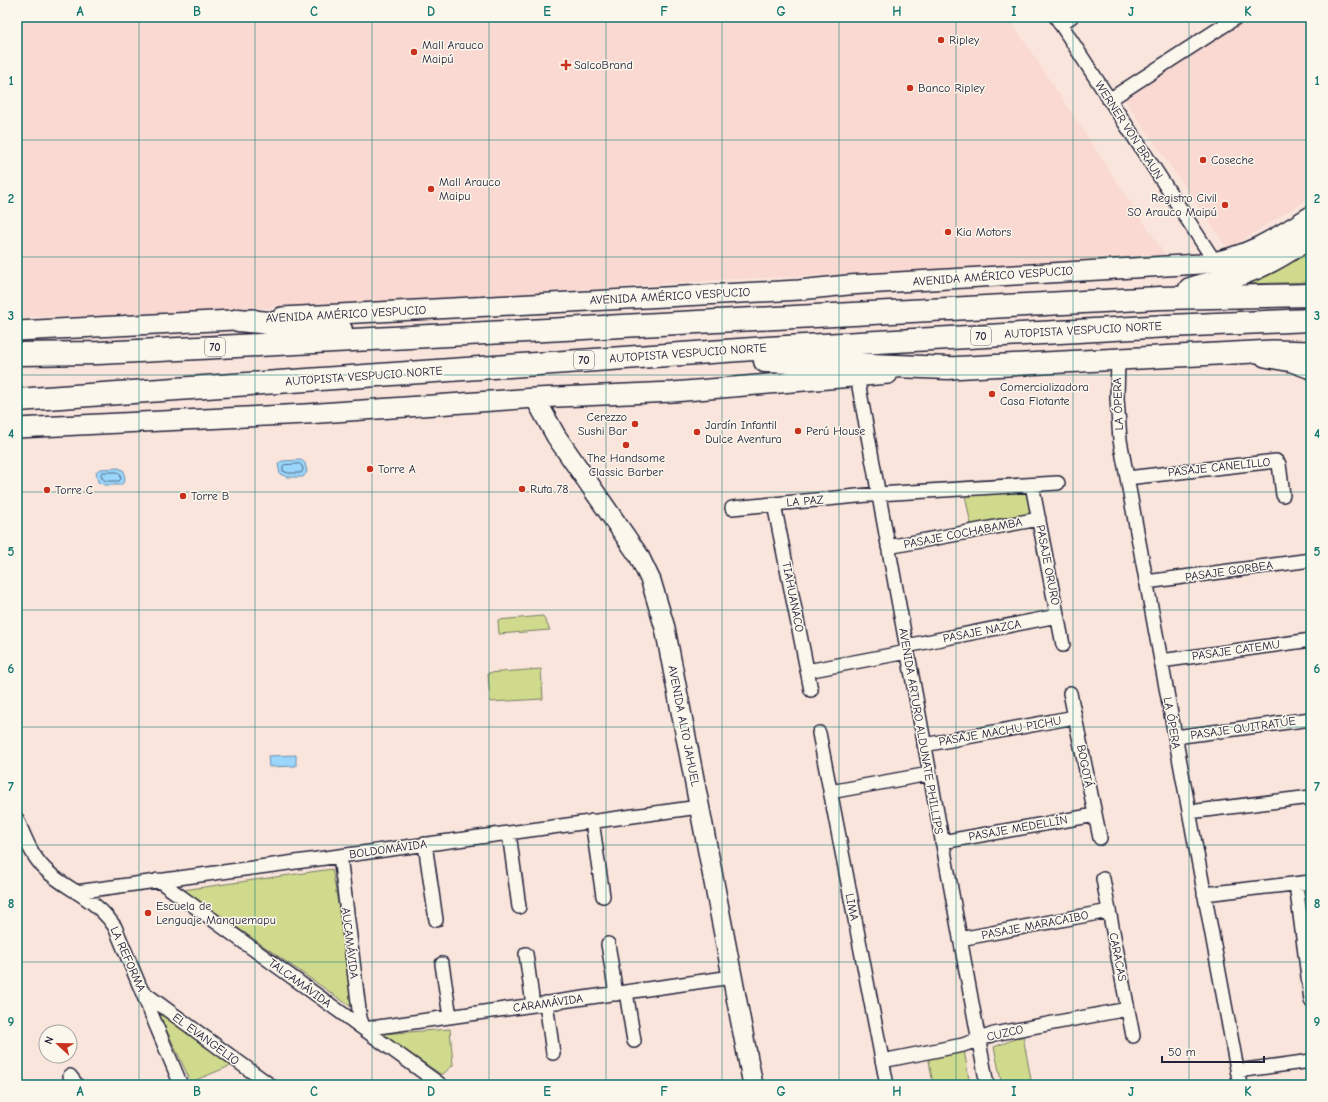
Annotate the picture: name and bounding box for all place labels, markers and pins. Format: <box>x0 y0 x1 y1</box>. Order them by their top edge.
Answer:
place label: Ripley <box>949 33 980 47</box>
marker: Ripley <box>936 35 946 45</box>
place label: Mall Arauco Maipú <box>422 38 483 66</box>
marker: Mall Arauco Maipú <box>409 47 419 57</box>
place label: SalcoBrand <box>574 58 633 72</box>
marker: SalcoBrand <box>561 60 571 70</box>
place label: Banco Ripley <box>918 81 985 95</box>
marker: Banco Ripley <box>905 83 915 93</box>
place label: Coseche <box>1211 153 1254 167</box>
marker: Coseche <box>1198 155 1208 165</box>
place label: Mall Arauco Maipu <box>439 175 500 203</box>
marker: Mall Arauco Maipu <box>426 184 436 194</box>
place label: Registro Civil SO Arauco Maipú <box>1127 191 1217 219</box>
marker: Registro Civil SO Arauco Maipú <box>1220 200 1230 210</box>
place label: Kia Motors <box>956 225 1011 239</box>
marker: Kia Motors <box>943 227 953 237</box>
place label: Comercializadora Casa Flotante <box>1000 380 1089 408</box>
marker: Comercializadora Casa Flotante <box>987 389 997 399</box>
place label: Cerezzo Sushi Bar <box>578 410 627 438</box>
place label: Jardín Infantil Dulce Aventura <box>705 418 782 446</box>
marker: Cerezzo Sushi Bar <box>630 419 640 429</box>
place label: Perú House <box>806 424 865 438</box>
marker: Perú House <box>793 426 803 436</box>
marker: Jardín Infantil Dulce Aventura <box>692 427 702 437</box>
marker: The Handsome Classic Barber <box>621 440 631 450</box>
place label: The Handsome Classic Barber <box>587 451 665 479</box>
place label: Torre A <box>378 462 416 476</box>
marker: Torre A <box>365 464 375 474</box>
place label: Ruta 78 <box>530 482 568 496</box>
place label: Torre C <box>55 483 93 497</box>
marker: Ruta 78 <box>517 484 527 494</box>
marker: Torre C <box>42 485 52 495</box>
place label: Torre B <box>191 489 229 503</box>
marker: Torre B <box>178 491 188 501</box>
place label: Escuela de Lenguaje Manquemapu <box>156 899 276 927</box>
marker: Escuela de Lenguaje Manquemapu <box>143 908 153 918</box>

